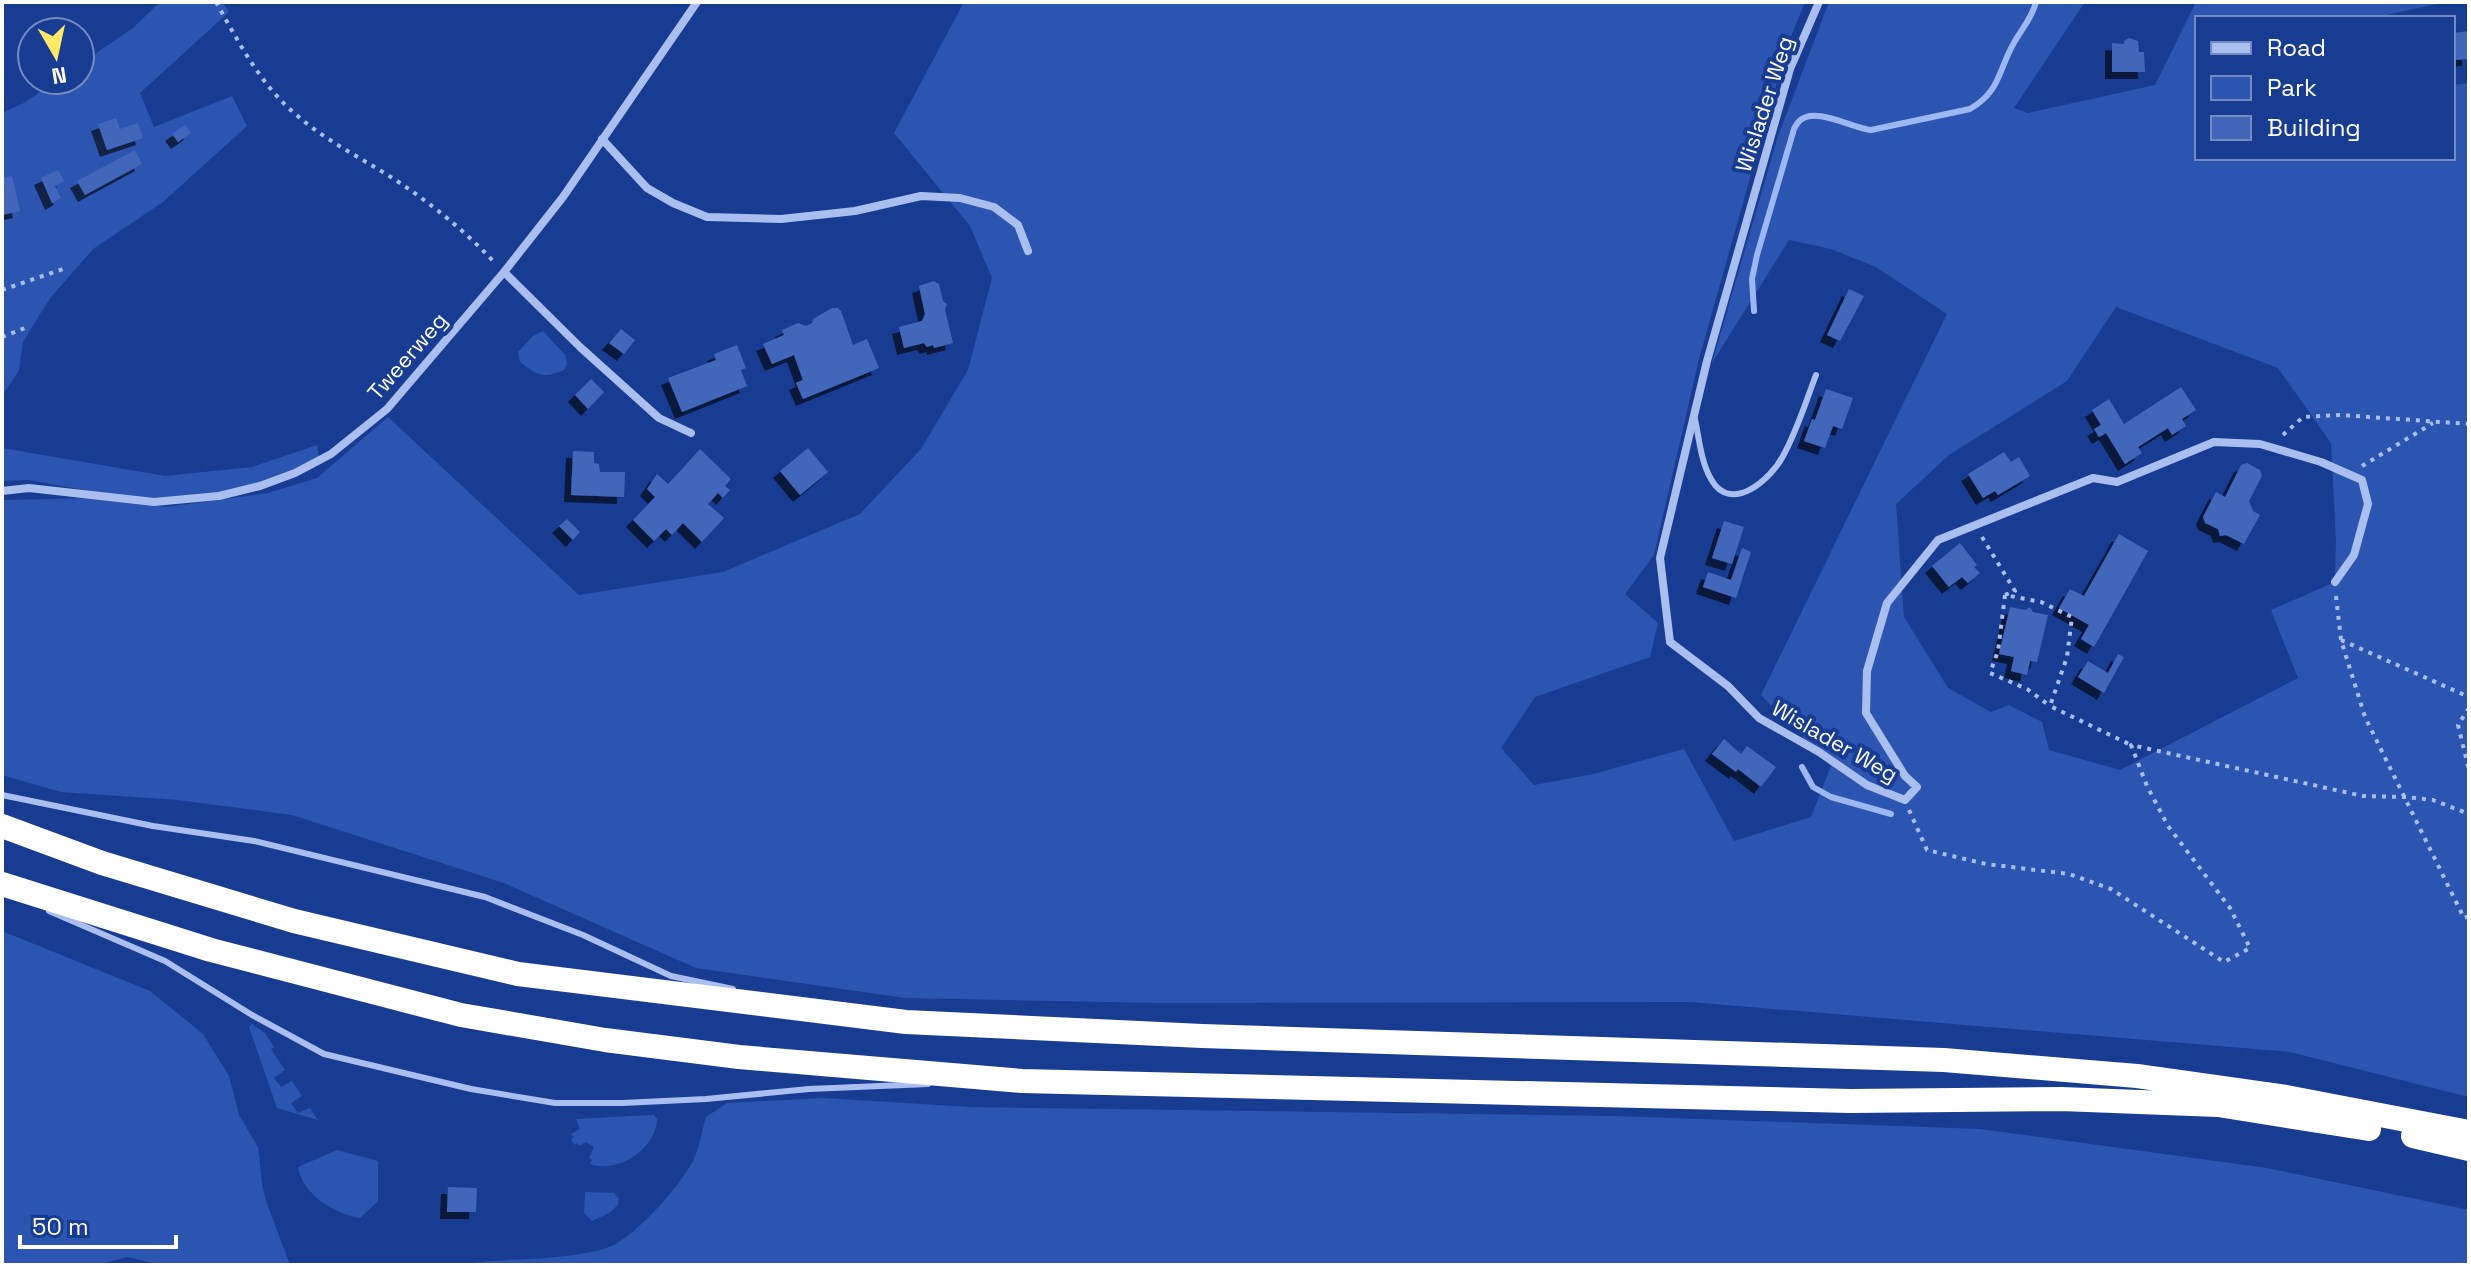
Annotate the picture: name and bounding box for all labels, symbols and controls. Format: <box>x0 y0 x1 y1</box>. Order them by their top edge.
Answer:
north arrow <box>16 16 96 96</box>
legend <box>2195 16 2455 160</box>
text: Road <box>2267 32 2326 63</box>
street label: Wislader Weg <box>1729 33 1799 175</box>
text: N <box>50 61 69 91</box>
text: Park <box>2267 72 2317 103</box>
text: Building <box>2267 112 2361 143</box>
street label: Tweerweg <box>361 306 453 406</box>
street label: Wislader Weg <box>1767 694 1903 788</box>
scale bar <box>20 1199 176 1249</box>
text: 50 m <box>32 1211 89 1242</box>

